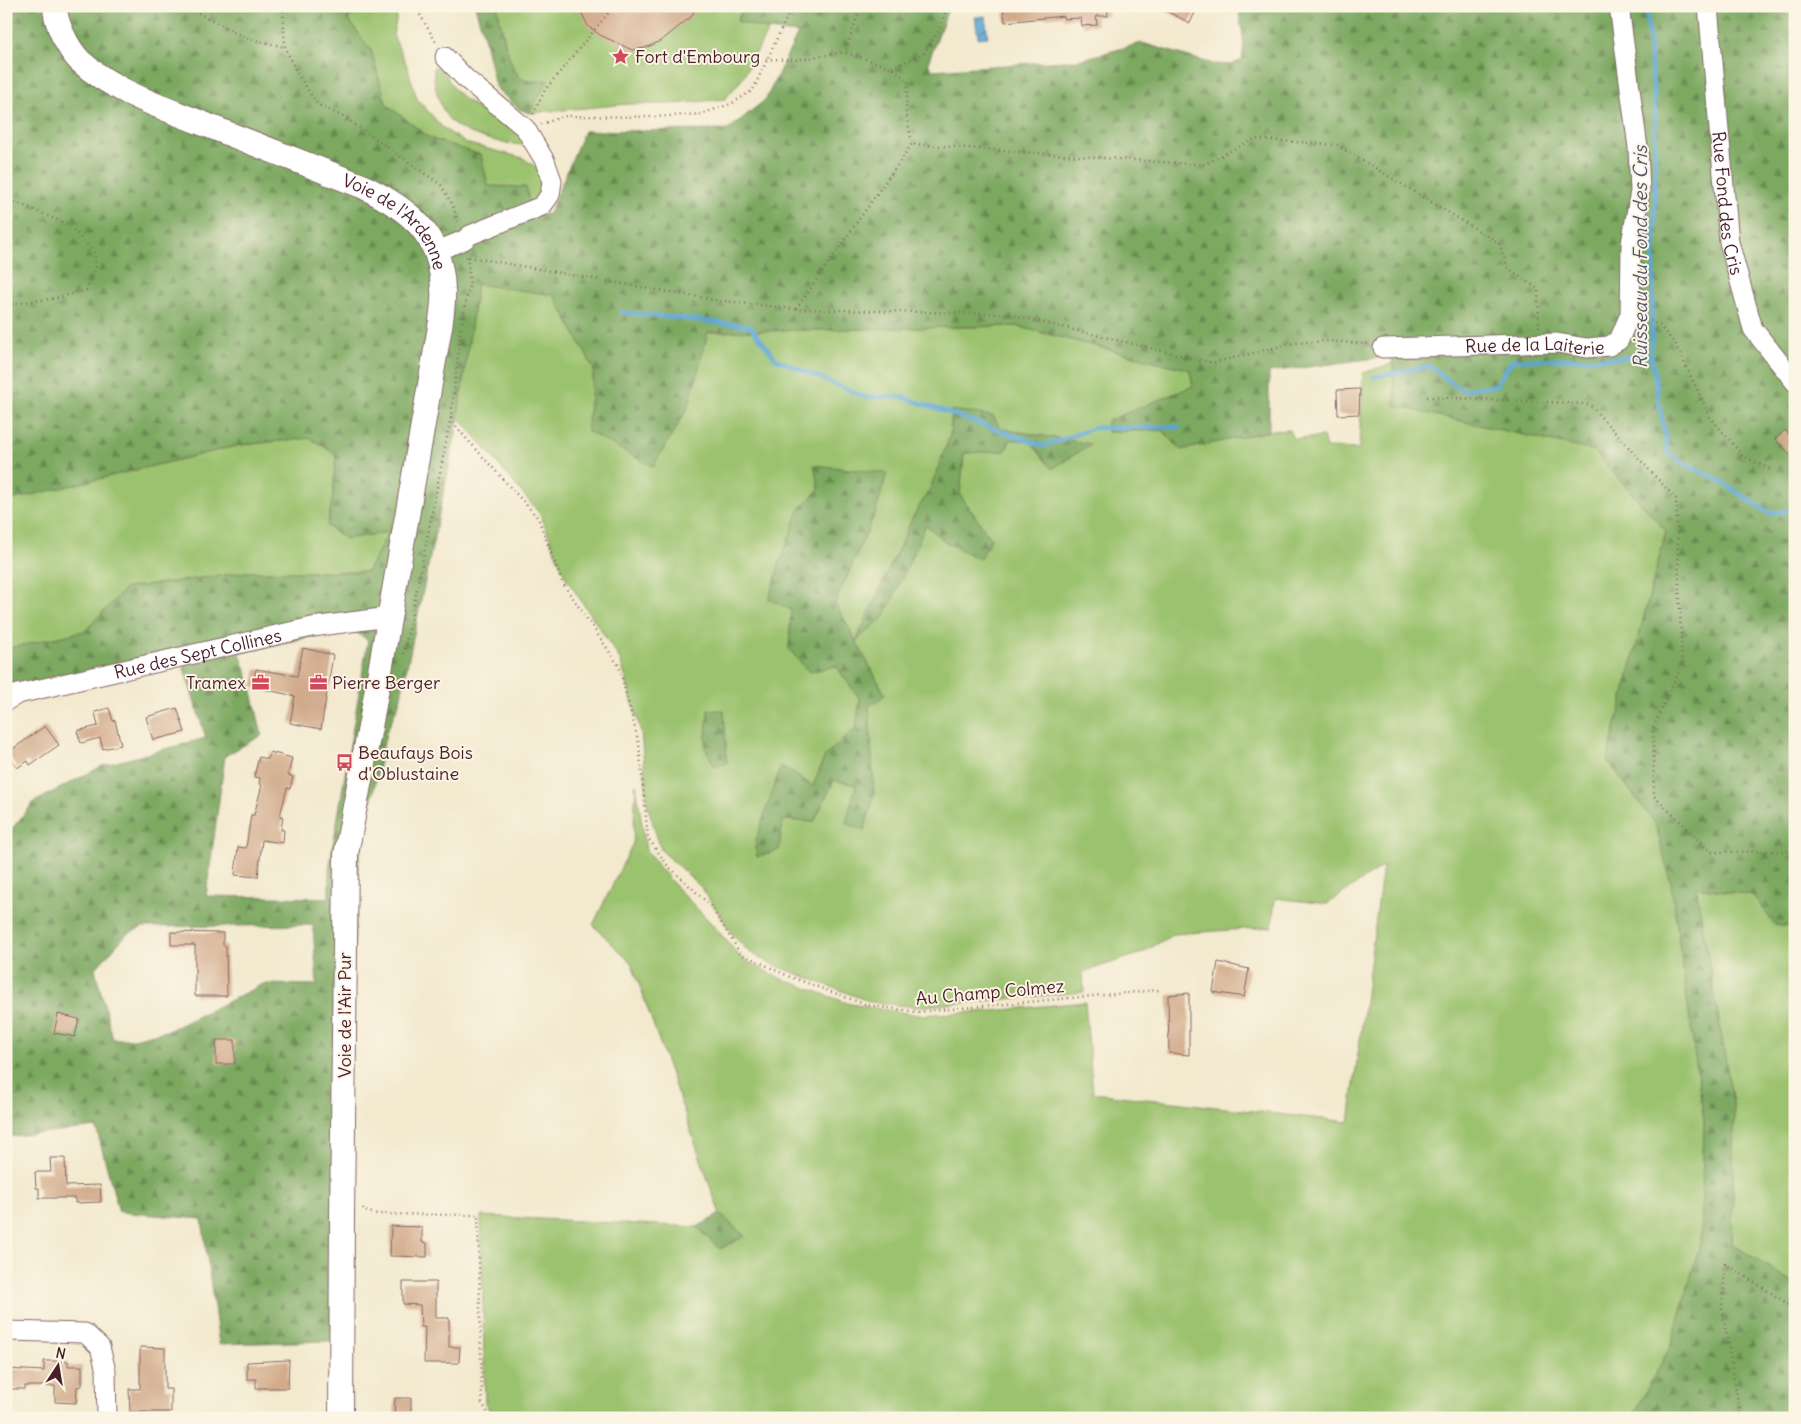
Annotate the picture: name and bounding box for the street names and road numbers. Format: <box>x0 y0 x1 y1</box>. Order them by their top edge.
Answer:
street label: Rue Fond des Cris <box>1708 130 1749 277</box>
street label: Voie de l'Ardenne <box>339 168 452 272</box>
street label: Rue de la Laiterie <box>1465 331 1605 360</box>
street label: Rue des Sept Collines <box>112 623 283 683</box>
street label: Voie de l'Air Pur <box>333 951 356 1078</box>
street label: Au Champ Colmez <box>915 974 1066 1010</box>

